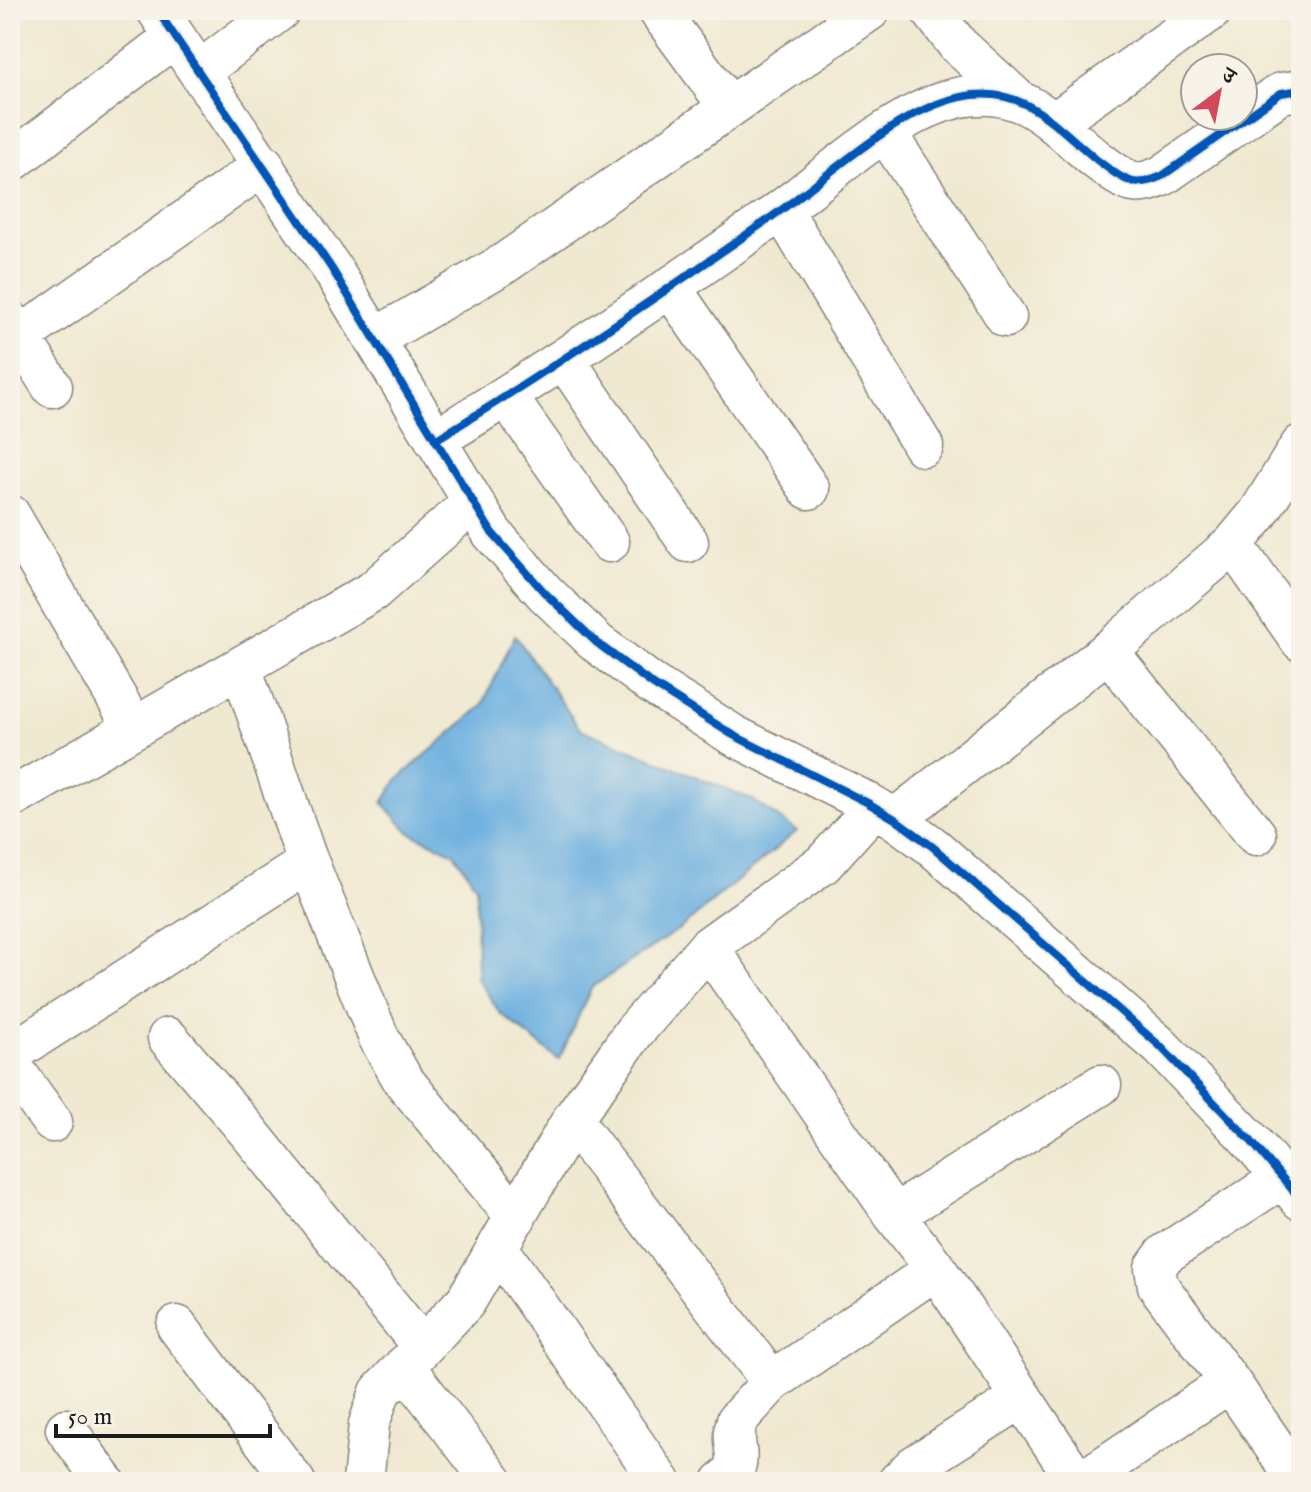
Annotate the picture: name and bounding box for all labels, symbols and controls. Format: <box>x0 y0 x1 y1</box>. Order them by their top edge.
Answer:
north arrow <box>1179 52 1259 132</box>
text: उ <box>1215 61 1242 93</box>
scale bar <box>56 1388 270 1438</box>
text: 50 m <box>68 1402 112 1433</box>

